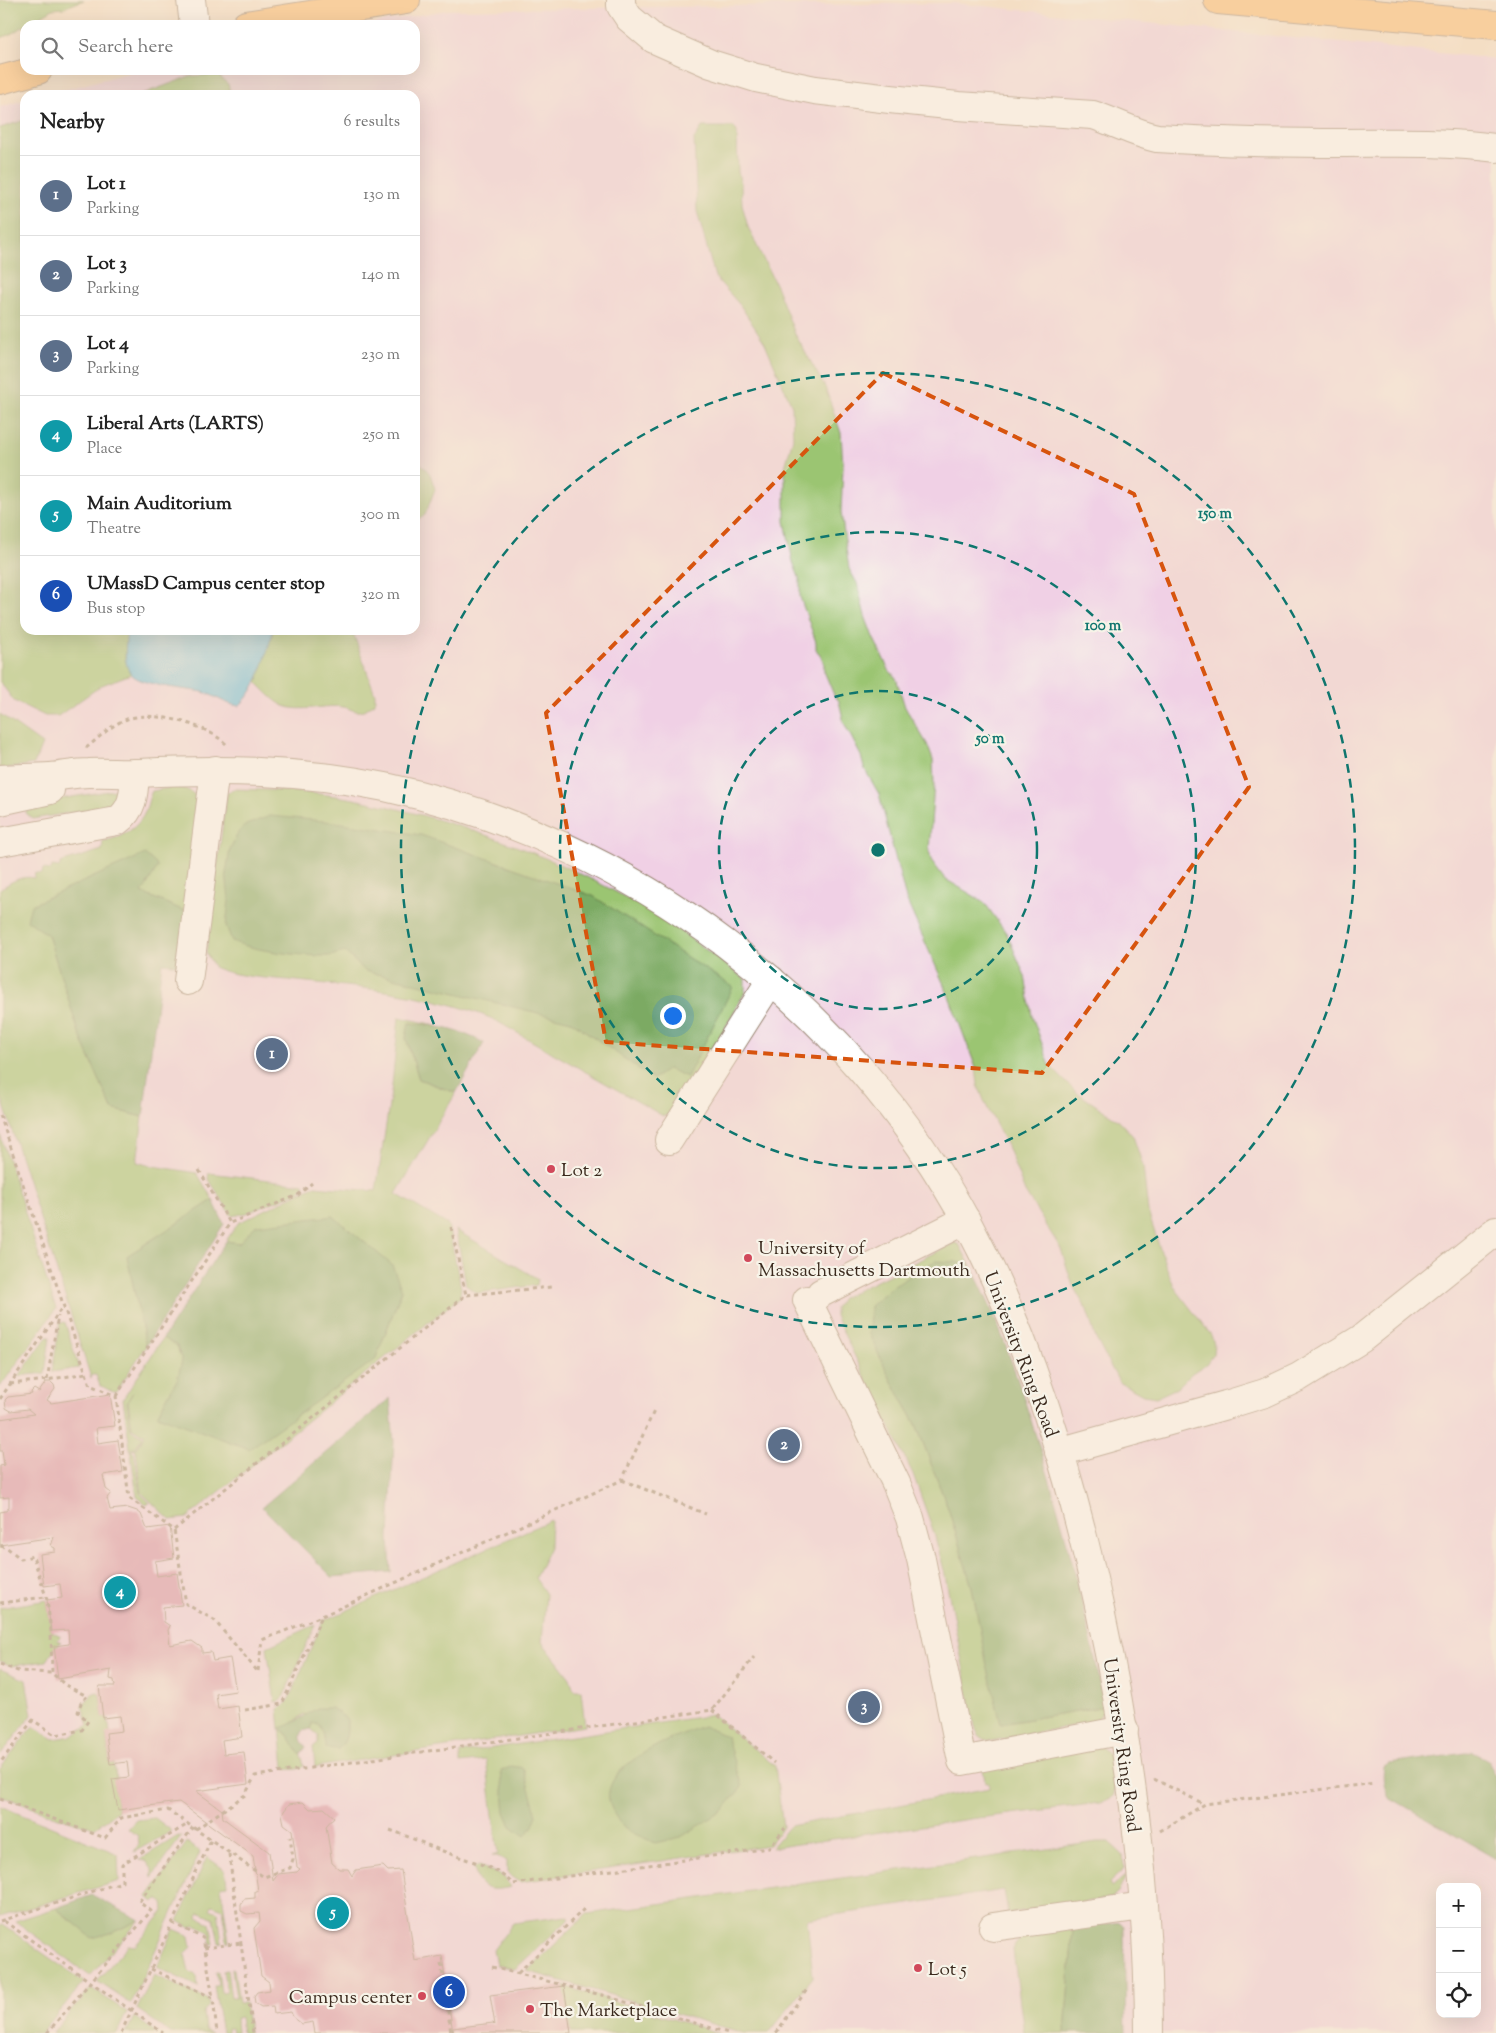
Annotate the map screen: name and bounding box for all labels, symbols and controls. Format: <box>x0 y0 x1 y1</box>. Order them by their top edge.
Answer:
search box <box>20 20 420 75</box>
icon: search <box>38 34 66 62</box>
text: Search here <box>78 34 173 61</box>
text: Nearby <box>40 108 105 138</box>
text: 6 results <box>344 111 400 134</box>
text: Lot 1 <box>87 171 126 198</box>
text: 1 <box>53 184 59 207</box>
text: 130 m <box>363 184 400 207</box>
text: Parking <box>87 198 139 221</box>
text: Lot 3 <box>87 251 127 278</box>
text: 2 <box>52 264 60 287</box>
text: 140 m <box>362 264 400 287</box>
text: Parking <box>87 278 139 301</box>
text: Lot 4 <box>87 331 129 358</box>
text: 3 <box>53 344 59 367</box>
text: 230 m <box>361 344 400 367</box>
text: Parking <box>87 358 139 381</box>
text: Liberal Arts (LARTS) <box>87 411 264 438</box>
text: 4 <box>52 424 60 447</box>
text: 250 m <box>362 424 400 447</box>
text: Place <box>87 438 122 461</box>
text: Main Auditorium <box>87 491 232 518</box>
text: 5 <box>53 504 59 527</box>
text: 300 m <box>360 504 400 527</box>
text: 150 m <box>1198 504 1232 525</box>
text: Theatre <box>87 518 141 541</box>
text: UMassD Campus center stop <box>87 571 325 598</box>
text: 6 <box>52 584 60 607</box>
text: 320 m <box>361 584 400 607</box>
text: Bus stop <box>87 598 145 621</box>
text: 100 m <box>1085 616 1122 637</box>
text: 50 m <box>975 729 1005 750</box>
centre of rings <box>869 841 887 859</box>
your location <box>660 1003 686 1029</box>
pin: 1 <box>256 1035 288 1073</box>
place label: Lot 2 <box>561 1158 602 1185</box>
marker: Lot 2 <box>545 1163 557 1175</box>
place label: University of Massachusetts Dartmouth <box>758 1236 970 1285</box>
marker: University of Massachusetts Dartmouth <box>742 1252 754 1264</box>
street label: University Ring Road <box>975 1268 1064 1442</box>
pin: 2 <box>768 1426 800 1464</box>
pin: 4 <box>104 1573 136 1611</box>
street label: University Ring Road <box>1095 1656 1146 1835</box>
pin: 3 <box>848 1688 880 1726</box>
map controls <box>1436 1883 1481 2018</box>
button: + <box>1436 1883 1481 1928</box>
pin: 5 <box>317 1894 349 1932</box>
button: − <box>1436 1928 1481 1973</box>
place label: Lot 5 <box>928 1957 967 1984</box>
marker: Lot 5 <box>912 1962 924 1974</box>
pin: 6 <box>433 1973 465 2011</box>
button: locate <box>1436 1973 1481 2018</box>
place label: Campus center <box>289 1985 412 2012</box>
marker: Campus center <box>416 1990 428 2002</box>
place label: The Marketplace <box>540 1998 677 2025</box>
marker: The Marketplace <box>524 2003 536 2015</box>

